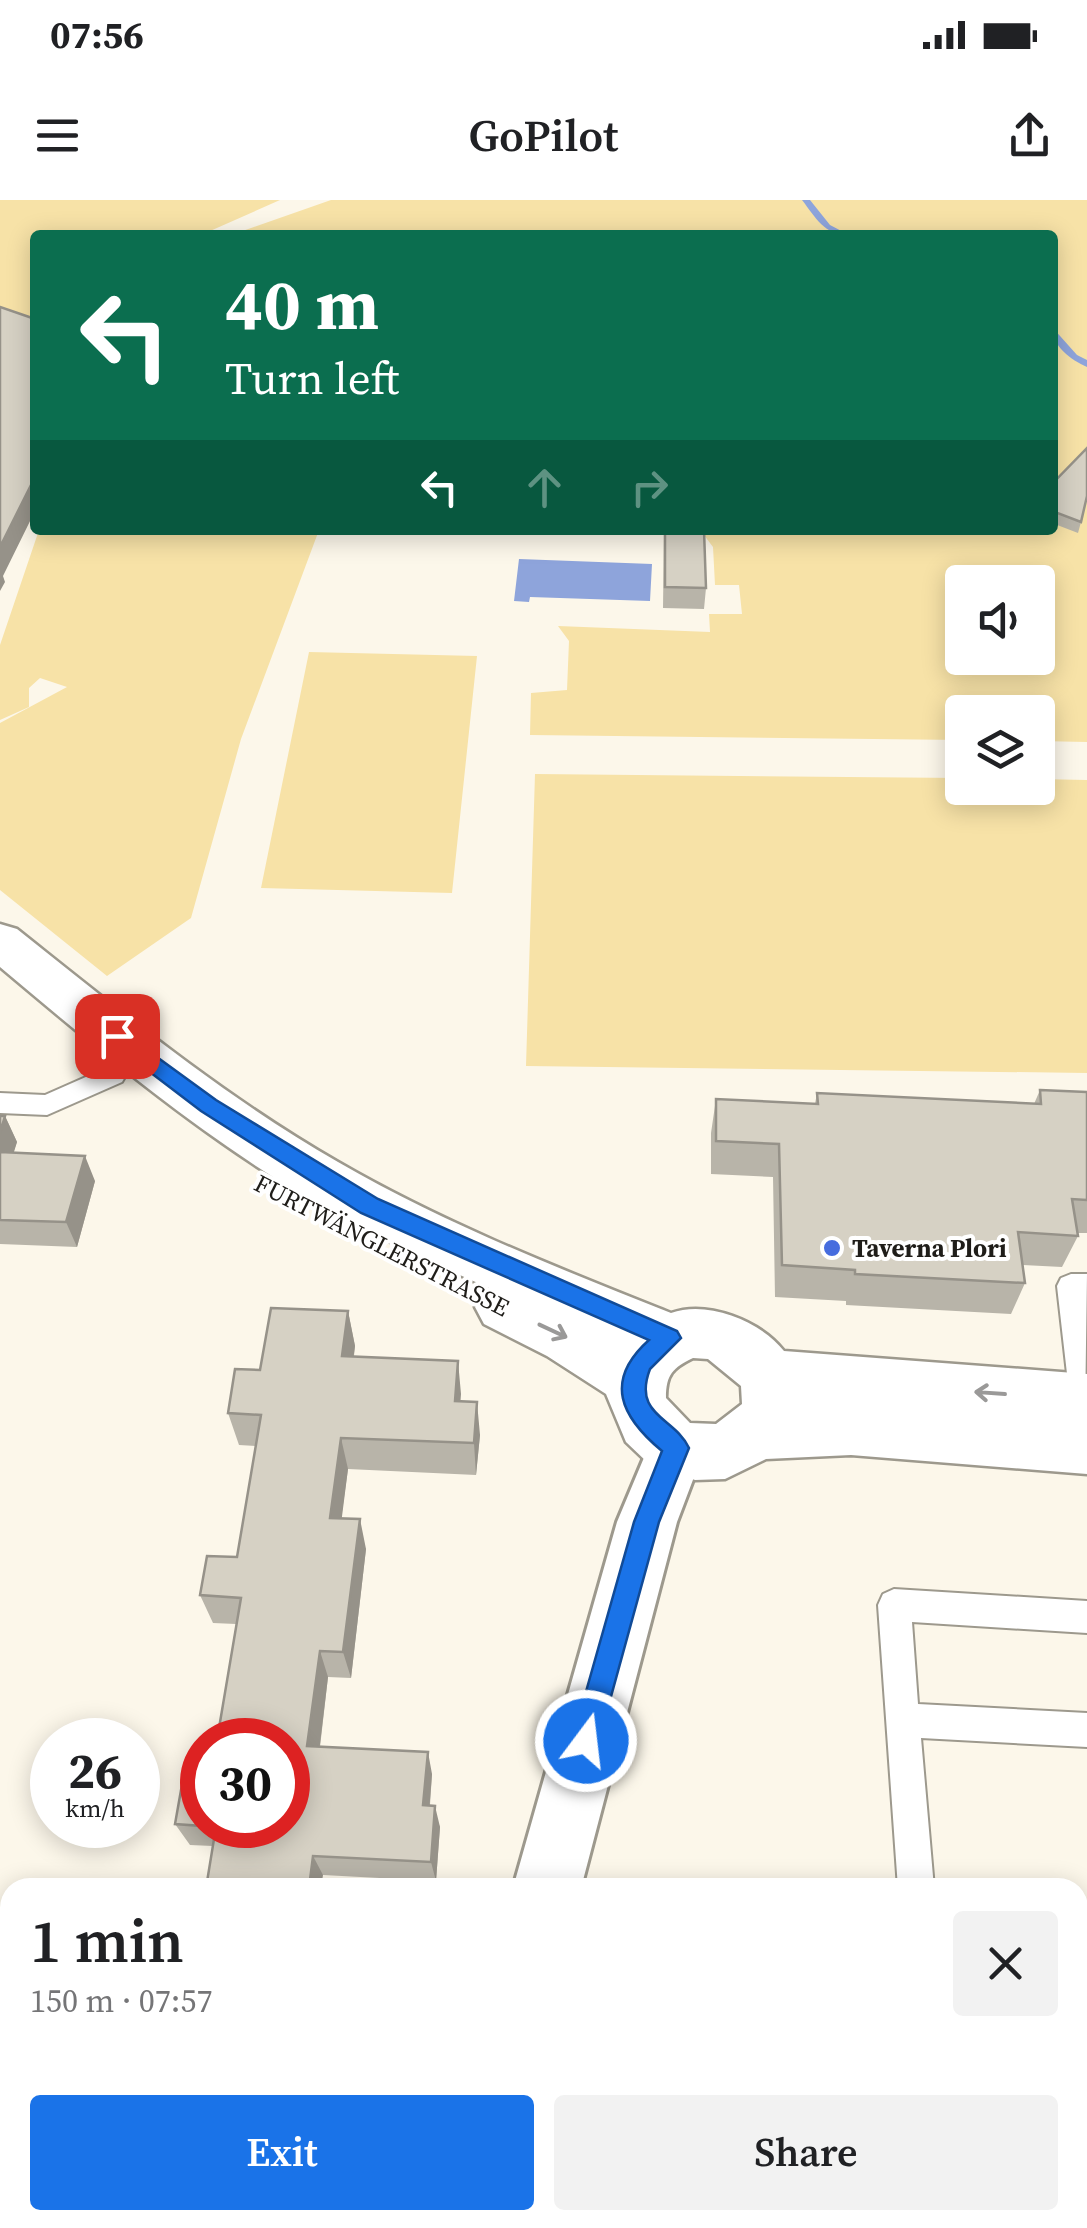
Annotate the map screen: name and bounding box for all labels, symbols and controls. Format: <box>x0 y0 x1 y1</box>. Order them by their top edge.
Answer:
text: 07:56 <box>50 9 144 61</box>
text: GoPilot <box>469 104 618 166</box>
icon: menu <box>30 108 85 163</box>
icon: share <box>1002 108 1057 163</box>
text: 40 m <box>225 256 379 352</box>
icon: left <box>60 270 190 400</box>
text: Turn left <box>225 347 399 409</box>
icon: left <box>412 460 467 515</box>
icon: ahead <box>517 460 572 515</box>
icon: right <box>622 460 677 515</box>
map controls <box>945 565 1055 805</box>
button: sound <box>945 565 1055 675</box>
button: layers <box>945 695 1055 805</box>
pin <box>75 994 160 1079</box>
icon: arrive <box>90 1009 145 1064</box>
street label: FURTWÄNGLERSTRASSE <box>249 1166 515 1324</box>
place label: Taverna Plori <box>852 1231 1007 1265</box>
marker: Taverna Plori <box>821 1237 843 1259</box>
one-way arrow <box>537 1322 567 1341</box>
one-way arrow <box>974 1384 1006 1403</box>
position arrow <box>534 1689 638 1793</box>
speed limit sign: 30 <box>180 1718 310 1848</box>
text: 26 <box>68 1736 122 1805</box>
text: km/h <box>65 1791 125 1825</box>
text: 1 min <box>30 1900 184 1982</box>
button: close <box>953 1911 1058 2016</box>
text: 150 m · 07:57 <box>30 1979 212 2023</box>
button: Exit <box>30 2095 534 2210</box>
button: Share <box>554 2095 1058 2210</box>

